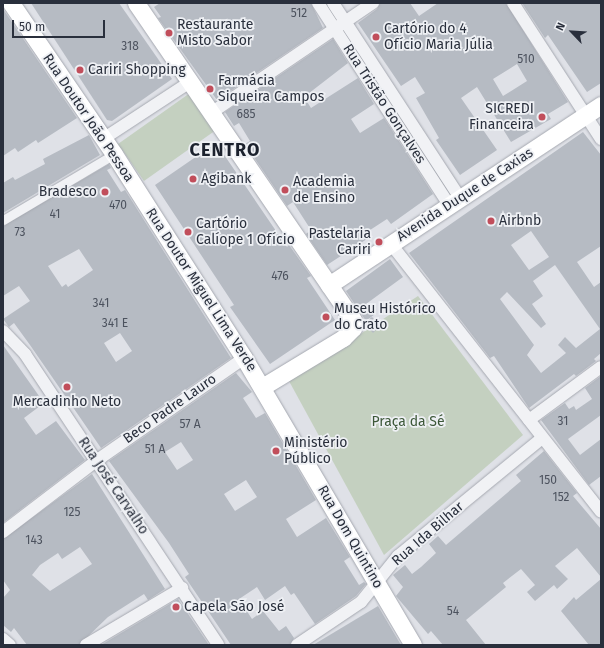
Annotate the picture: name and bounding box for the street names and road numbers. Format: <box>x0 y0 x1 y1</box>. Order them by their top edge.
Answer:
street label: Rua Tristão Gonçalves <box>339 41 429 167</box>
street label: Rua Doutor João Pessoa <box>39 51 137 185</box>
street label: Avenida Duque de Caxias <box>394 145 536 245</box>
street label: Rua Doutor Miguel Lima Verde <box>142 205 260 375</box>
street label: Beco Padre Lauro <box>120 371 220 447</box>
street label: Rua José Carvalho <box>74 434 152 538</box>
street label: Rua Dom Quintino <box>314 482 386 592</box>
street label: Rua Ida Bilhar <box>389 498 467 570</box>

